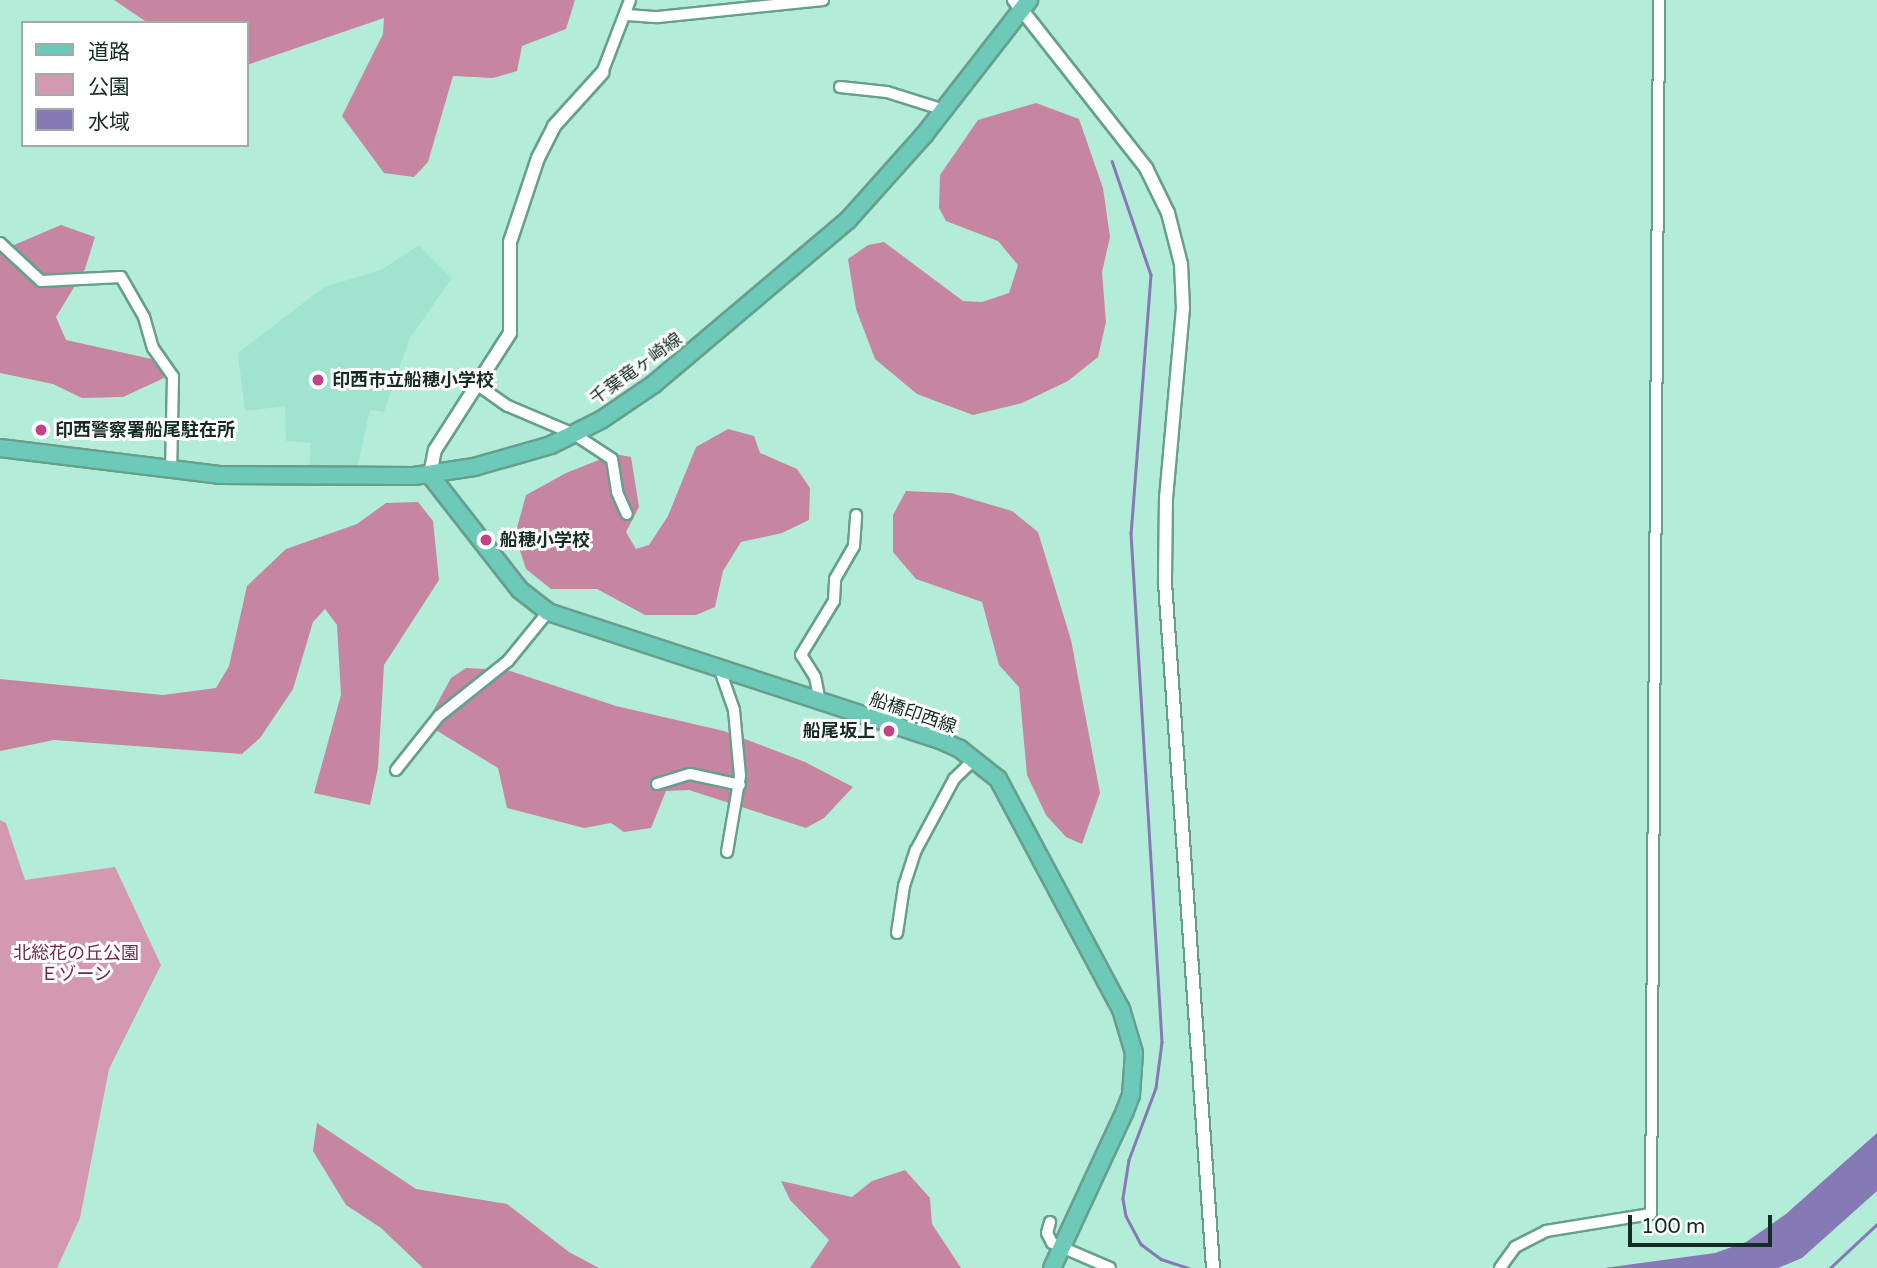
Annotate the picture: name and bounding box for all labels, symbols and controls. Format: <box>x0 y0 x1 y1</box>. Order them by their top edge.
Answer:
legend <box>21 21 248 147</box>
text: 道路 <box>88 40 130 65</box>
text: 公園 <box>88 75 130 100</box>
text: 水域 <box>88 110 130 135</box>
street label: 千葉竜ヶ崎線 <box>586 329 686 409</box>
place label: 印西市立船穂小学校 <box>332 369 494 391</box>
marker: 印西市立船穂小学校 <box>310 372 326 388</box>
place label: 印西警察署船尾駐在所 <box>55 419 235 441</box>
marker: 印西警察署船尾駐在所 <box>33 422 49 438</box>
place label: 船穂小学校 <box>500 529 590 551</box>
marker: 船穂小学校 <box>478 532 494 548</box>
street label: 船橋印西線 <box>867 688 959 738</box>
place label: 船尾坂上 <box>803 720 875 742</box>
marker: 船尾坂上 <box>881 723 897 739</box>
park label: 北総花の丘公園 Ｅゾーン <box>13 943 139 986</box>
scale bar <box>1632 1202 1776 1246</box>
text: 100 m <box>1641 1214 1705 1239</box>

